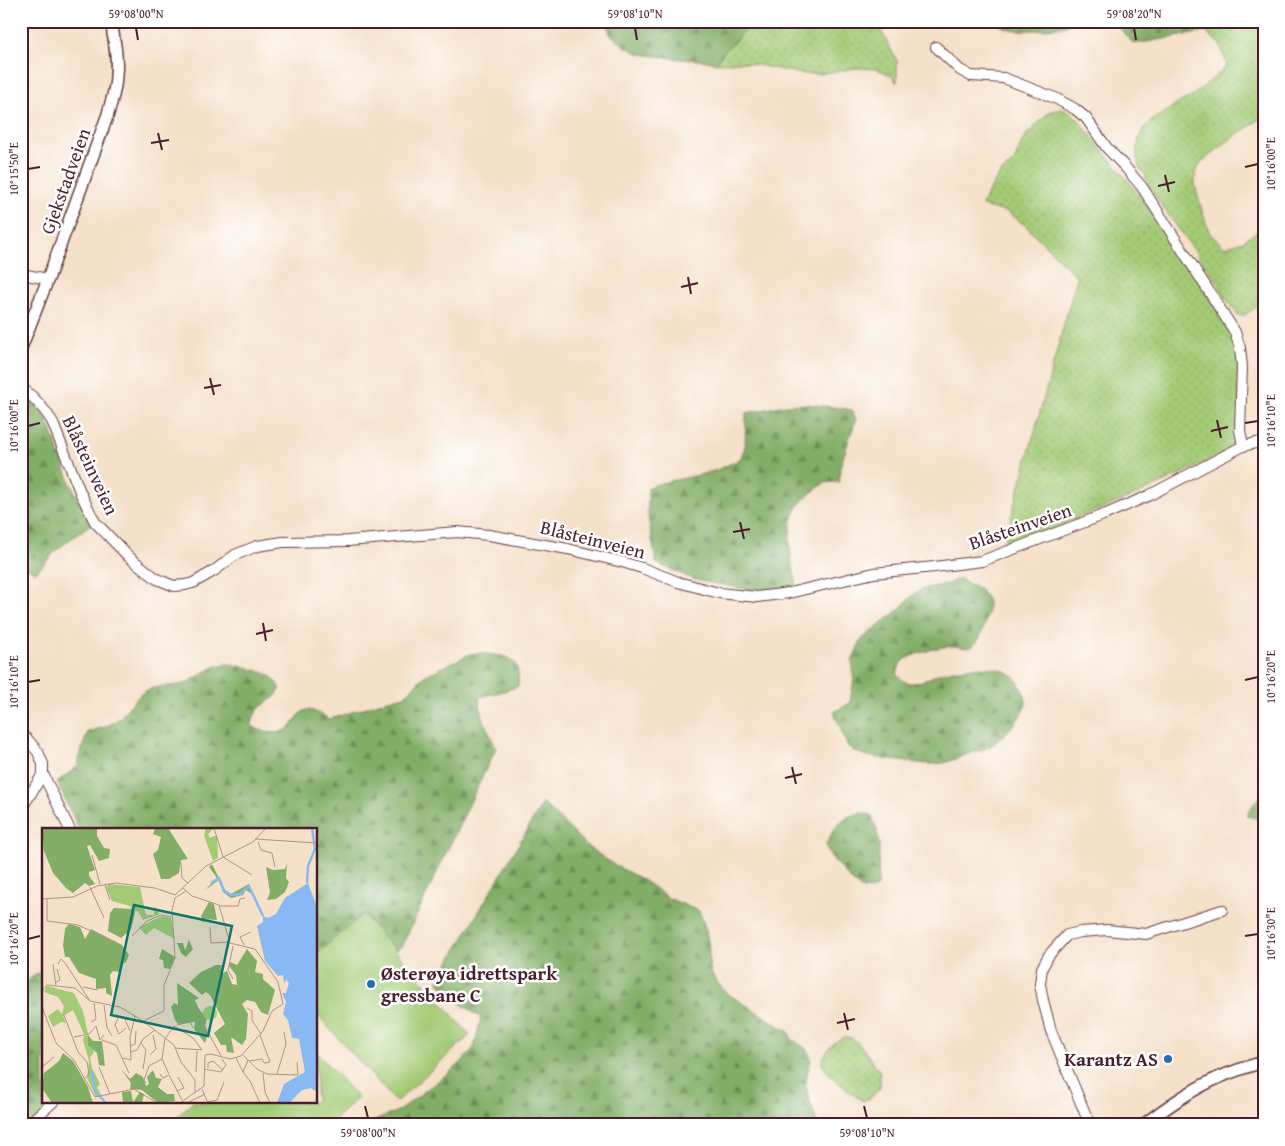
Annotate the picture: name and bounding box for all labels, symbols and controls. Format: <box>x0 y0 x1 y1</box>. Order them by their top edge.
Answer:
text: 59°08'00"N <box>108 5 164 22</box>
text: 59°08'10"N <box>607 5 663 22</box>
text: 59°08'20"N <box>1106 5 1162 22</box>
street label: Gjekstadveien <box>33 124 97 238</box>
text: 10°16'00"E <box>1262 137 1279 191</box>
text: 10°15'50"E <box>5 142 22 196</box>
text: 10°16'10"E <box>1262 394 1279 448</box>
text: 10°16'00"E <box>5 399 22 453</box>
street label: Blåsteinveien <box>56 411 126 520</box>
street label: Blåsteinveien <box>965 495 1075 557</box>
street label: Blåsteinveien <box>538 512 649 566</box>
text: 10°16'20"E <box>1262 650 1279 704</box>
text: 10°16'10"E <box>5 655 22 709</box>
inset map <box>42 828 318 1104</box>
text: 10°16'30"E <box>1262 907 1279 961</box>
text: 10°16'20"E <box>5 912 22 966</box>
place label: Østerøya idrettspark gressbane C <box>381 959 557 1009</box>
marker: Østerøya idrettspark gressbane C <box>365 978 377 990</box>
place label: Karantz AS <box>1064 1045 1158 1073</box>
marker: Karantz AS <box>1162 1053 1174 1065</box>
text: 59°08'00"N <box>340 1124 396 1141</box>
text: 59°08'10"N <box>839 1124 895 1141</box>

